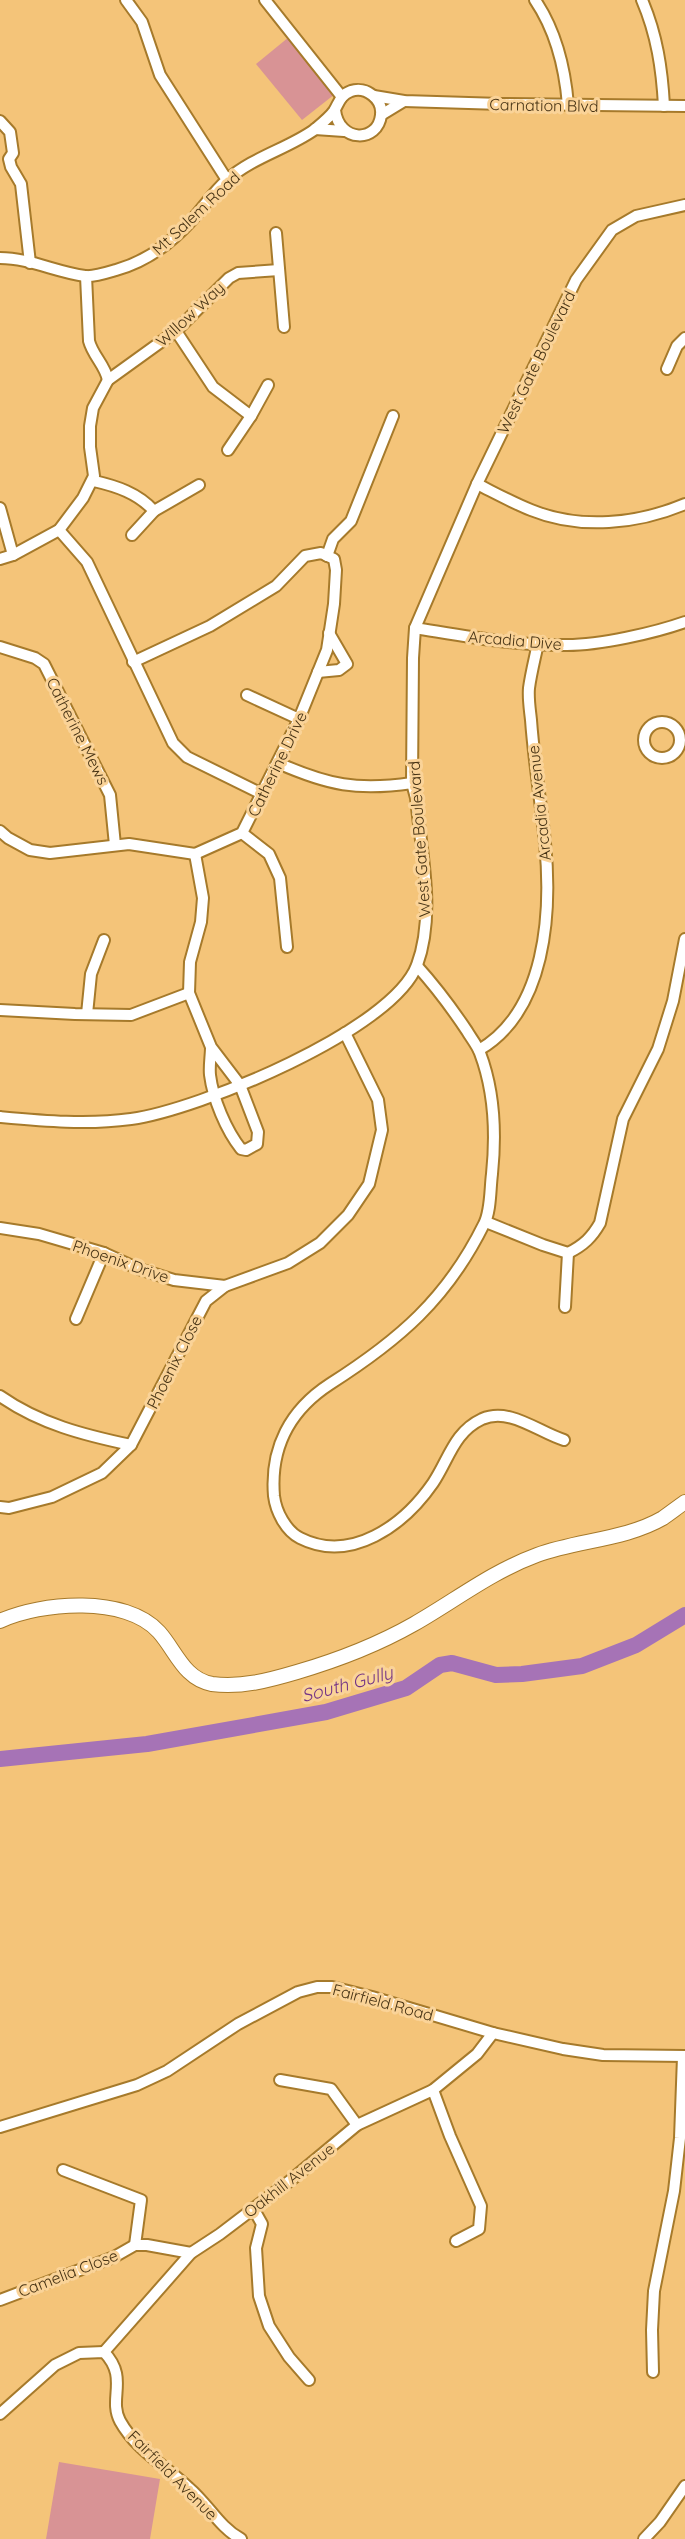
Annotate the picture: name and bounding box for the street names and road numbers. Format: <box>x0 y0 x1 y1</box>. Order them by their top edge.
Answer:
street label: Carnation Blvd <box>489 94 599 116</box>
street label: Mt Salem Road <box>148 167 244 259</box>
street label: Willow Way <box>152 277 228 351</box>
street label: West Gate Boulevard <box>493 287 579 437</box>
street label: Arcadia Dive <box>467 626 563 654</box>
street label: Catherine Mews <box>42 674 114 788</box>
street label: Catherine Drive <box>243 708 311 820</box>
street label: Arcadia Avenue <box>523 744 555 862</box>
street label: West Gate Boulevard <box>404 760 434 918</box>
street label: Phoenix Drive <box>70 1235 172 1287</box>
street label: Phoenix Close <box>142 1312 206 1412</box>
street label: Fairfield Road <box>330 1979 436 2025</box>
street label: Oakhill Avenue <box>240 2138 338 2222</box>
street label: Camelia Close <box>15 2245 121 2301</box>
street label: Fairfield Avenue <box>124 2426 222 2524</box>

